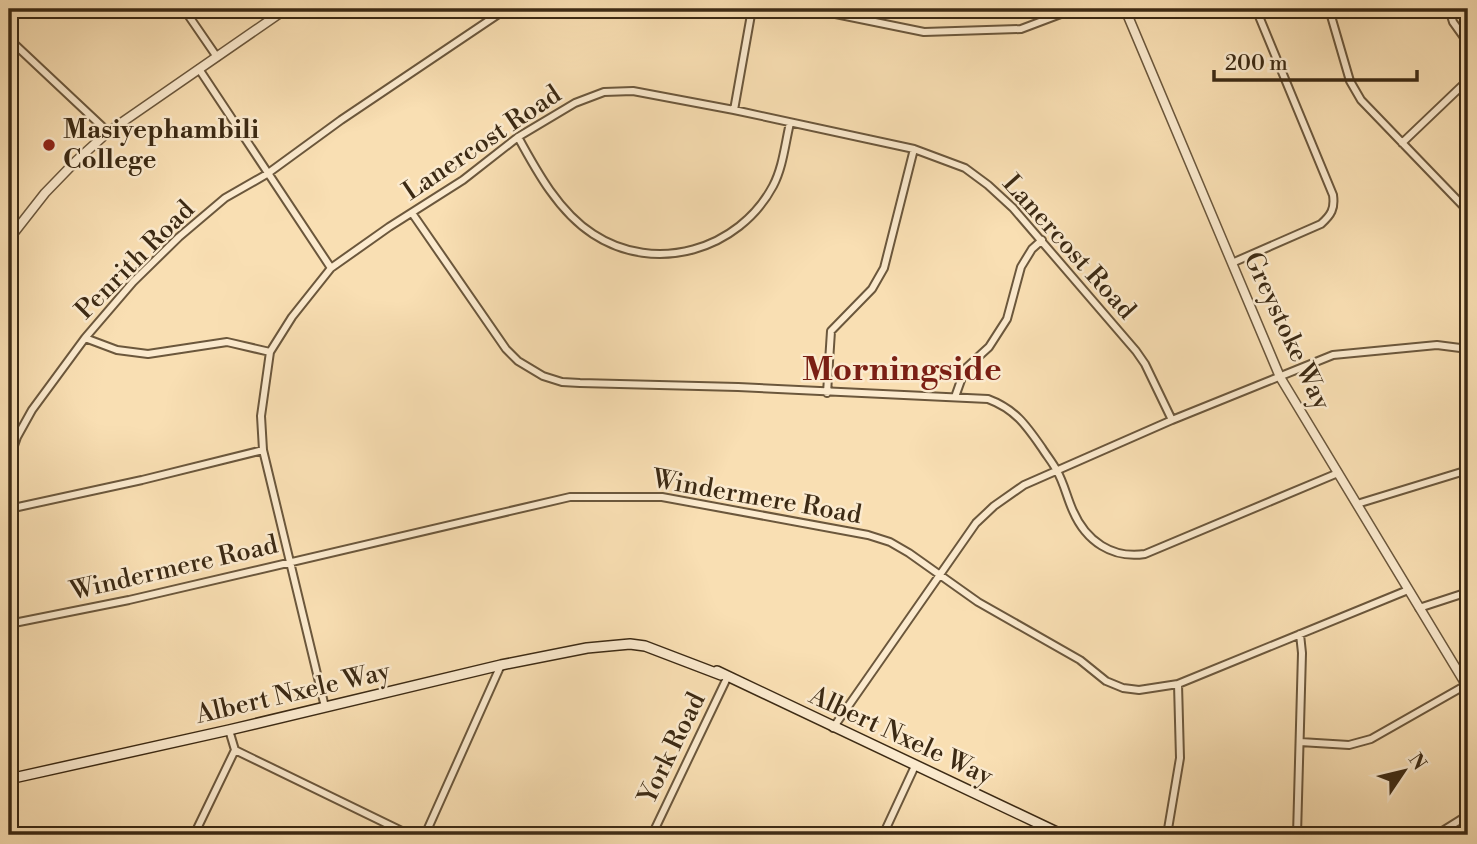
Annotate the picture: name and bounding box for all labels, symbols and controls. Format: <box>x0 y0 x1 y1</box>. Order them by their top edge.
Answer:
scale bar <box>1214 38 1418 82</box>
text: 200 m <box>1225 51 1288 77</box>
street label: Lanercost Road <box>397 78 567 208</box>
place label: Masiyephambili College <box>63 114 259 176</box>
marker: Masiyephambili College <box>41 137 57 153</box>
street label: Lanercost Road <box>996 168 1143 326</box>
street label: Penrith Road <box>69 194 201 326</box>
street label: Greystoke Way <box>1237 247 1338 415</box>
district label: Morningside <box>802 350 1002 391</box>
street label: Windermere Road <box>649 463 864 531</box>
street label: Windermere Road <box>66 529 281 608</box>
street label: Albert Nxele Way <box>192 655 394 731</box>
street label: Albert Nxele Way <box>803 679 998 793</box>
street label: York Road <box>630 687 713 811</box>
north arrow <box>1368 736 1438 806</box>
text: N <box>1403 749 1431 775</box>

